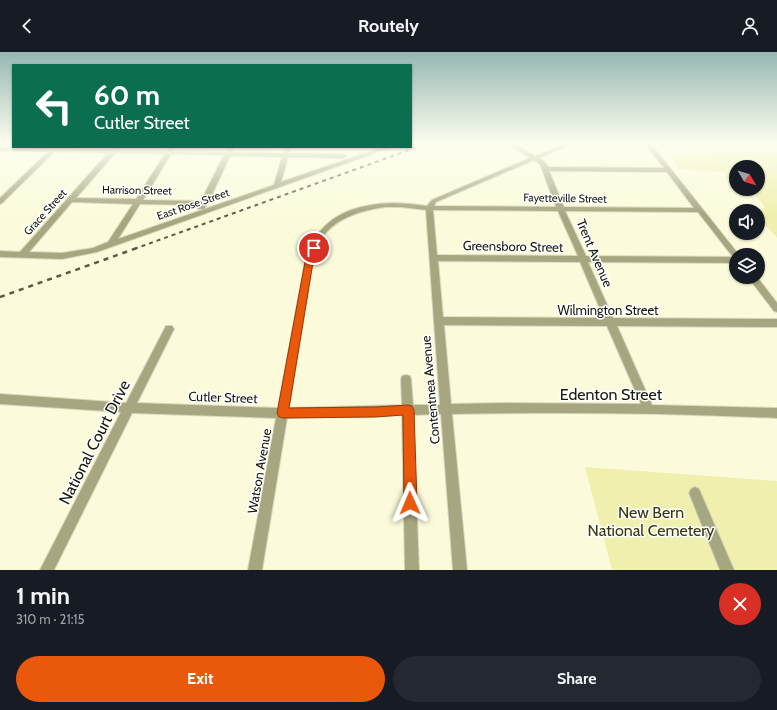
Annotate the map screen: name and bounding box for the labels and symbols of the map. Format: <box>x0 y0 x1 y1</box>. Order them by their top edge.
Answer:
north arrow <box>729 160 765 196</box>
street label: Harrison Street <box>102 182 172 198</box>
street label: East Rose Street <box>155 185 231 223</box>
street label: Grace Street <box>21 186 70 238</box>
street label: Fayetteville Street <box>523 190 607 206</box>
street label: Trent Avenue <box>574 217 617 290</box>
pin <box>297 231 331 265</box>
street label: Greensboro Street <box>463 237 564 255</box>
street label: Wilmington Street <box>557 302 659 318</box>
street label: Contentnea Avenue <box>417 335 443 445</box>
street label: National Court Drive <box>55 377 134 508</box>
street label: Edenton Street <box>560 385 663 404</box>
street label: Cutler Street <box>188 388 258 406</box>
street label: Watson Avenue <box>244 427 274 515</box>
position arrow <box>389 482 431 524</box>
park label: New Bern National Cemetery <box>588 503 714 540</box>

